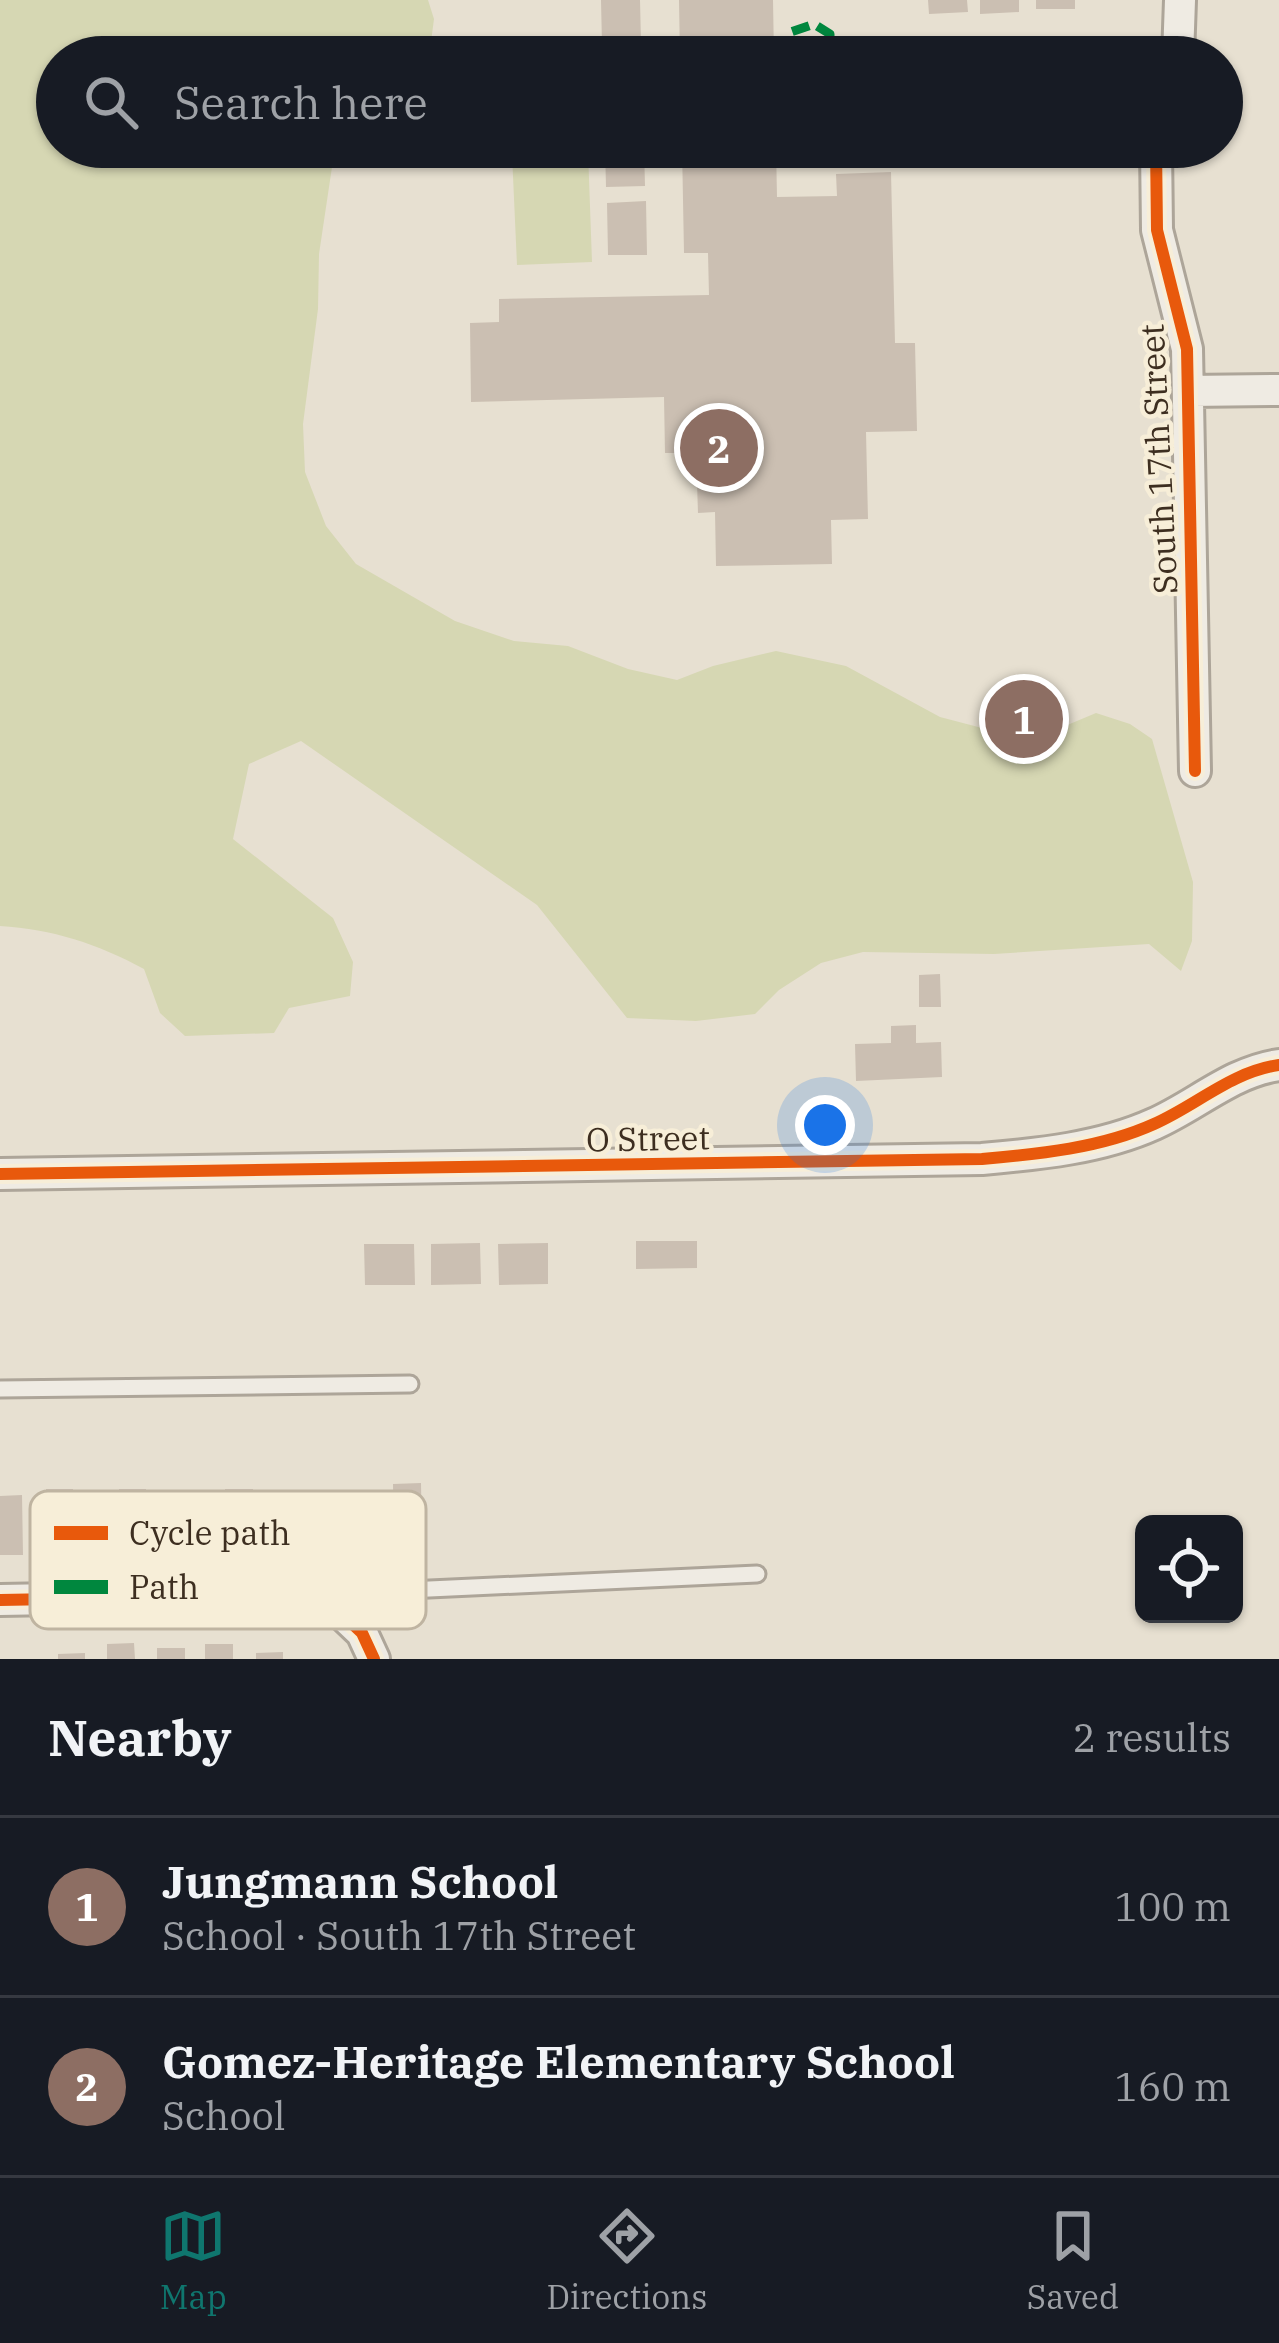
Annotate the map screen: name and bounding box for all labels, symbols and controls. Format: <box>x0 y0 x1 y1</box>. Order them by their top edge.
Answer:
search box <box>36 36 1243 168</box>
icon: search <box>78 69 144 135</box>
text: Search here <box>174 73 428 131</box>
street label: South 17th Street <box>1129 323 1187 595</box>
pin: 2 <box>680 403 758 493</box>
pin: 1 <box>985 674 1063 764</box>
your location <box>795 1095 855 1155</box>
street label: O Street <box>586 1115 710 1161</box>
legend <box>30 1491 426 1629</box>
text: Cycle path <box>129 1511 290 1554</box>
map controls <box>1135 1515 1243 1623</box>
button: locate <box>1135 1515 1243 1623</box>
text: Path <box>129 1565 199 1608</box>
text: Nearby <box>48 1704 232 1770</box>
text: 2 results <box>1073 1712 1231 1763</box>
text: Jungmann School <box>162 1852 559 1910</box>
text: 1 <box>75 1881 99 1932</box>
text: 100 m <box>1115 1881 1231 1932</box>
text: School · South 17th Street <box>162 1910 636 1961</box>
text: Gomez-Heritage Elementary School <box>162 2032 955 2090</box>
text: 2 <box>75 2061 99 2112</box>
text: 160 m <box>1115 2061 1231 2112</box>
text: School <box>162 2090 285 2141</box>
tab: Map <box>160 2203 227 2318</box>
tab: Directions <box>546 2203 707 2318</box>
tab: Saved <box>1027 2203 1119 2318</box>

